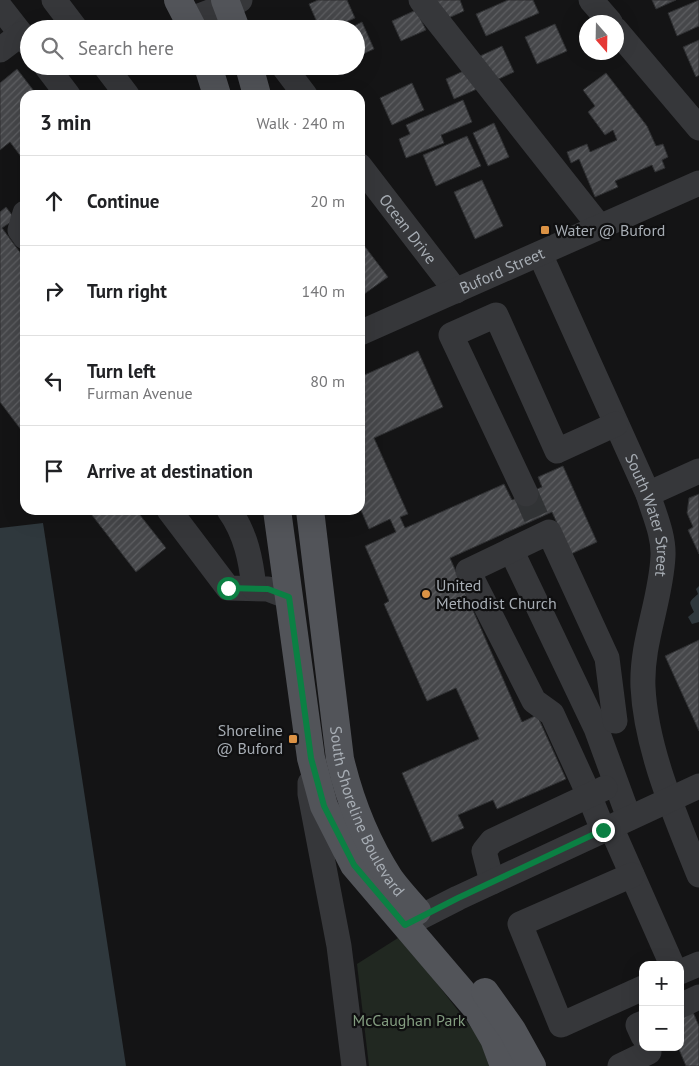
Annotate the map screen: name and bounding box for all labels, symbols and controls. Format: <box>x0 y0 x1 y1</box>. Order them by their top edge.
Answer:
north arrow <box>579 15 624 60</box>
search box <box>20 20 365 75</box>
icon: search <box>38 34 66 62</box>
text: Search here <box>78 36 174 60</box>
text: 3 min <box>40 109 91 136</box>
text: Walk · 240 m <box>256 113 345 133</box>
icon: ahead <box>40 187 68 215</box>
text: Continue <box>87 189 159 213</box>
street label: Ocean Drive <box>375 190 441 268</box>
text: 20 m <box>310 191 345 211</box>
place label: Water @ Buford <box>555 220 665 240</box>
marker: Water @ Buford <box>539 224 551 236</box>
street label: Buford Street <box>456 243 548 298</box>
icon: right <box>40 277 68 305</box>
text: Turn right <box>87 279 167 303</box>
text: 140 m <box>302 281 345 301</box>
text: Turn left <box>87 359 156 383</box>
icon: left <box>40 367 68 395</box>
text: 80 m <box>310 371 345 391</box>
text: Furman Avenue <box>87 383 193 403</box>
street label: South Water Street <box>621 450 673 579</box>
icon: arrive <box>40 457 68 485</box>
text: Arrive at destination <box>87 459 253 483</box>
place label: United Methodist Church <box>436 575 557 613</box>
route start <box>217 577 240 600</box>
marker: United Methodist Church <box>420 588 432 600</box>
place label: Shoreline @ Buford <box>216 720 283 758</box>
street label: South Shoreline Boulevard <box>326 725 409 900</box>
marker: Shoreline @ Buford <box>287 733 299 745</box>
route end <box>592 819 615 842</box>
map controls <box>639 961 684 1051</box>
button: + <box>639 961 684 1006</box>
button: − <box>639 1006 684 1051</box>
park label: McCaughan Park <box>352 1010 466 1030</box>

